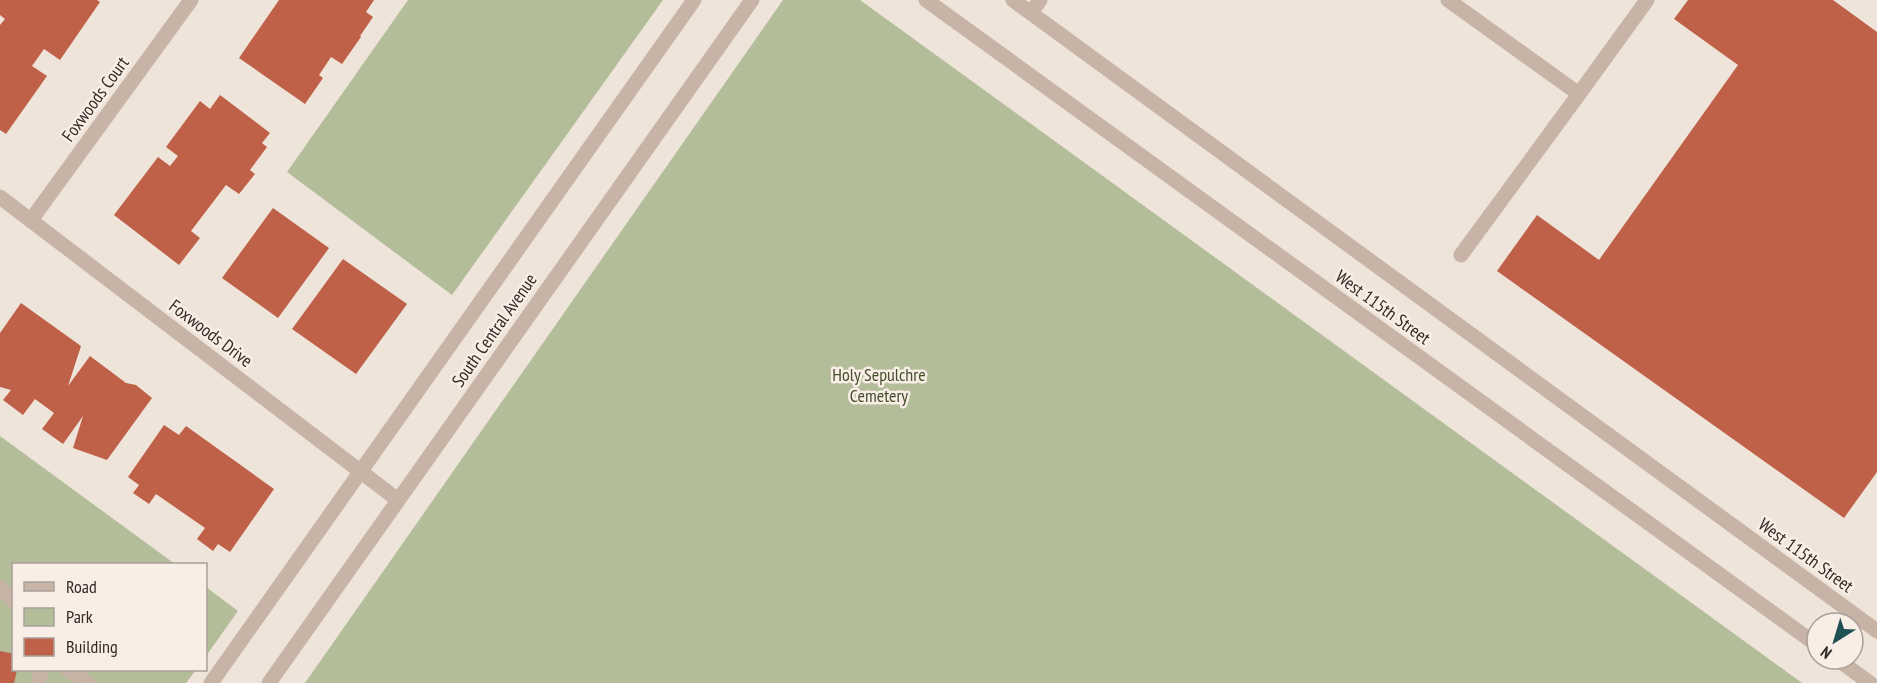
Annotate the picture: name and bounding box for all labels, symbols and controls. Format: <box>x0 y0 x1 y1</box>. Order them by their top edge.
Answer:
street label: Foxwoods Court <box>56 52 134 146</box>
street label: West 115th Street <box>1331 265 1435 349</box>
street label: South Central Avenue <box>446 269 542 391</box>
street label: Foxwoods Drive <box>165 294 257 372</box>
park label: Holy Sepulchre Cemetery <box>832 363 926 407</box>
street label: West 115th Street <box>1754 513 1858 597</box>
legend <box>12 563 207 671</box>
text: Road <box>66 575 97 598</box>
text: Park <box>66 605 93 628</box>
north arrow <box>1805 611 1865 671</box>
text: Building <box>66 635 118 658</box>
text: N <box>1817 642 1835 664</box>

